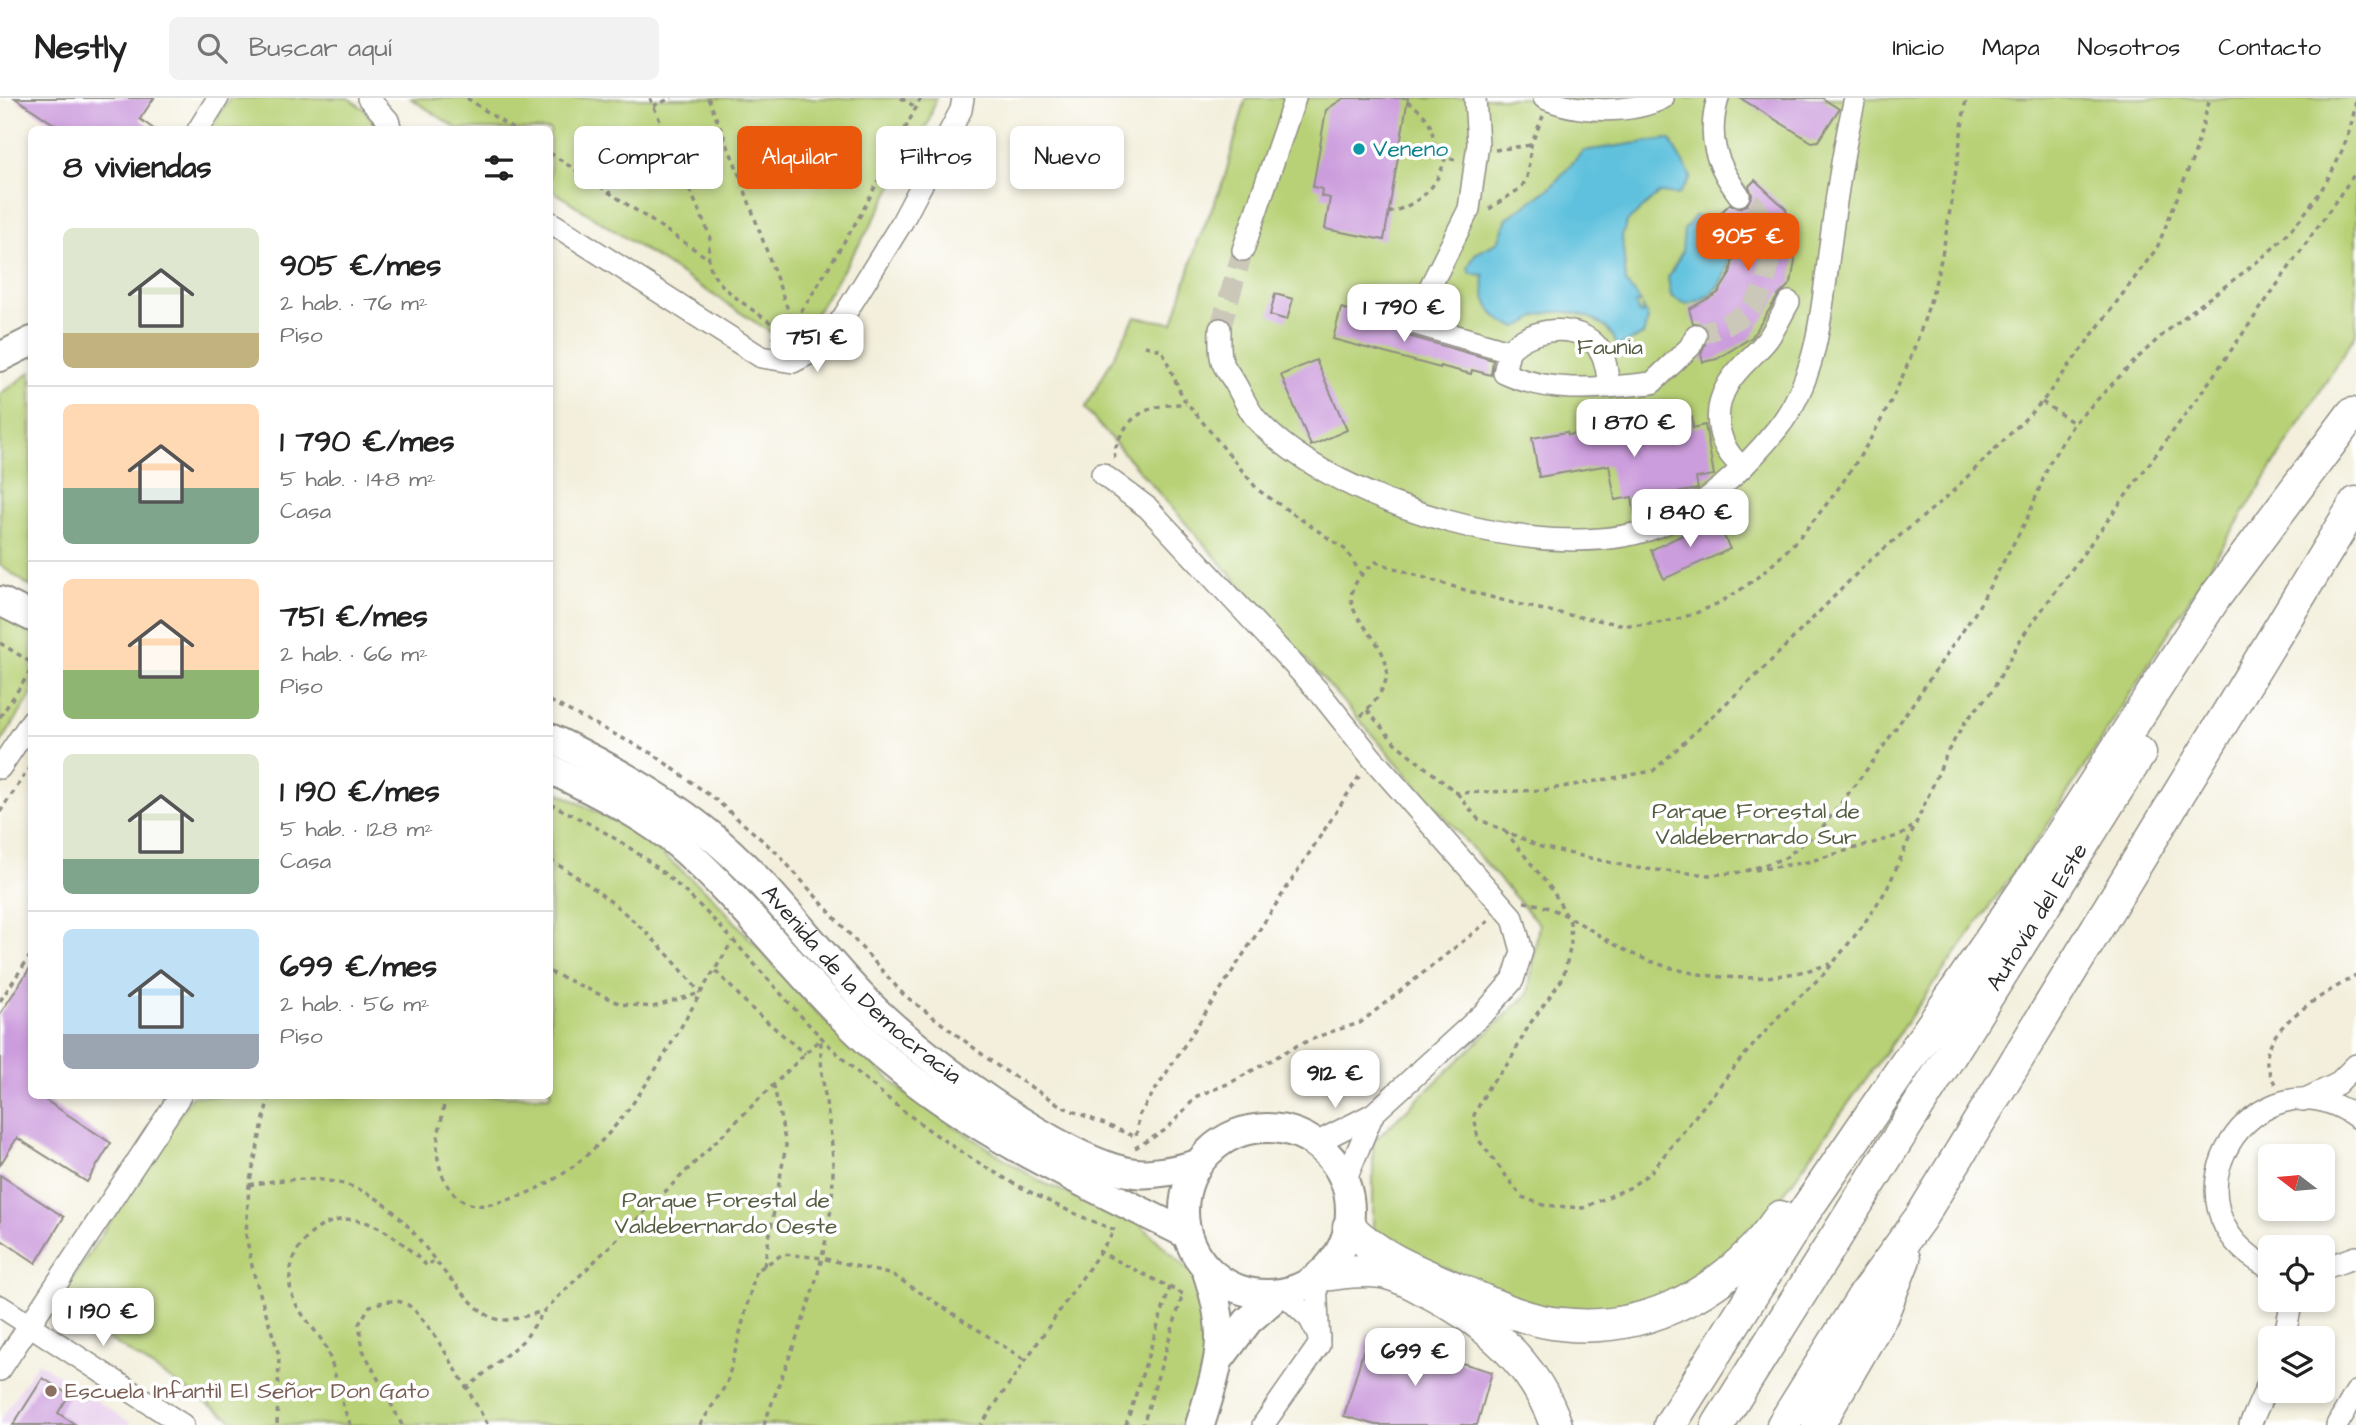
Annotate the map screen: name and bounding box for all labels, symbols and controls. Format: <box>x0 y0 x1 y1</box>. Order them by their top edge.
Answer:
search box <box>169 17 659 80</box>
text: Nestly <box>35 25 127 71</box>
icon: search <box>193 29 231 67</box>
text: Buscar aquí <box>249 30 392 66</box>
text: Inicio <box>1892 31 1944 65</box>
text: Mapa <box>1982 31 2040 65</box>
text: Nosotros <box>2078 31 2180 65</box>
text: Contacto <box>2218 31 2321 65</box>
chip: Comprar <box>574 126 723 189</box>
chip: Alquilar <box>737 126 862 189</box>
chip: Filtros <box>876 126 996 189</box>
chip: Nuevo <box>1010 126 1124 189</box>
place label: Veneno <box>1373 133 1448 165</box>
marker: Veneno <box>1351 141 1367 157</box>
text: 8 viviendas <box>63 147 212 189</box>
icon: filters <box>480 149 518 187</box>
pin: 905 € <box>1699 214 1797 273</box>
text: 905 € <box>1712 220 1784 252</box>
text: 905 €/mes <box>280 245 441 287</box>
icon: home <box>119 256 203 340</box>
pin: 1 790 € <box>1339 285 1469 344</box>
text: 2 hab. · 76 m² <box>280 287 428 319</box>
text: 1 790 € <box>1363 291 1445 323</box>
pin: 751 € <box>768 314 866 374</box>
text: Piso <box>280 319 323 351</box>
text: 751 € <box>787 321 847 353</box>
park label: Faunia <box>1577 331 1643 363</box>
pin: 1 870 € <box>1569 400 1699 459</box>
text: 1 870 € <box>1592 406 1676 438</box>
text: 1 790 €/mes <box>280 421 454 463</box>
icon: home <box>119 432 203 516</box>
text: 5 hab. · 148 m² <box>280 463 436 495</box>
pin: 1 840 € <box>1625 490 1755 549</box>
text: Casa <box>280 495 331 527</box>
text: 1 840 € <box>1648 496 1732 528</box>
text: 751 €/mes <box>280 596 428 638</box>
icon: home <box>119 607 203 691</box>
text: 2 hab. · 66 m² <box>280 638 428 670</box>
text: Piso <box>280 670 323 702</box>
text: 1 190 €/mes <box>280 771 440 813</box>
icon: home <box>119 782 203 866</box>
park label: Parque Forestal de Valdebernardo Sur <box>1652 795 1860 853</box>
text: 5 hab. · 128 m² <box>280 813 433 845</box>
street label: Autovía del Este <box>1979 837 2096 997</box>
text: Casa <box>280 845 331 877</box>
street label: Avenida de la Democracia <box>754 878 968 1092</box>
text: 699 €/mes <box>280 946 437 988</box>
icon: home <box>119 957 203 1041</box>
text: 2 hab. · 56 m² <box>280 988 430 1020</box>
text: Piso <box>280 1020 323 1052</box>
pin: 912 € <box>1286 1051 1384 1110</box>
text: 912 € <box>1307 1057 1363 1089</box>
north arrow <box>2258 1144 2334 1222</box>
map controls <box>2258 1144 2335 1403</box>
park label: Parque Forestal de Valdebernardo Oeste <box>615 1184 838 1242</box>
button: locate <box>2258 1235 2335 1312</box>
pin: 1 190 € <box>38 1288 168 1348</box>
text: 1 190 € <box>68 1295 138 1327</box>
button: layers <box>2258 1326 2335 1403</box>
pin: 699 € <box>1366 1328 1464 1388</box>
text: 699 € <box>1381 1335 1449 1367</box>
place label: Escuela Infantil El Señor Don Gato <box>65 1375 429 1407</box>
marker: Escuela Infantil El Señor Don Gato <box>43 1383 59 1399</box>

